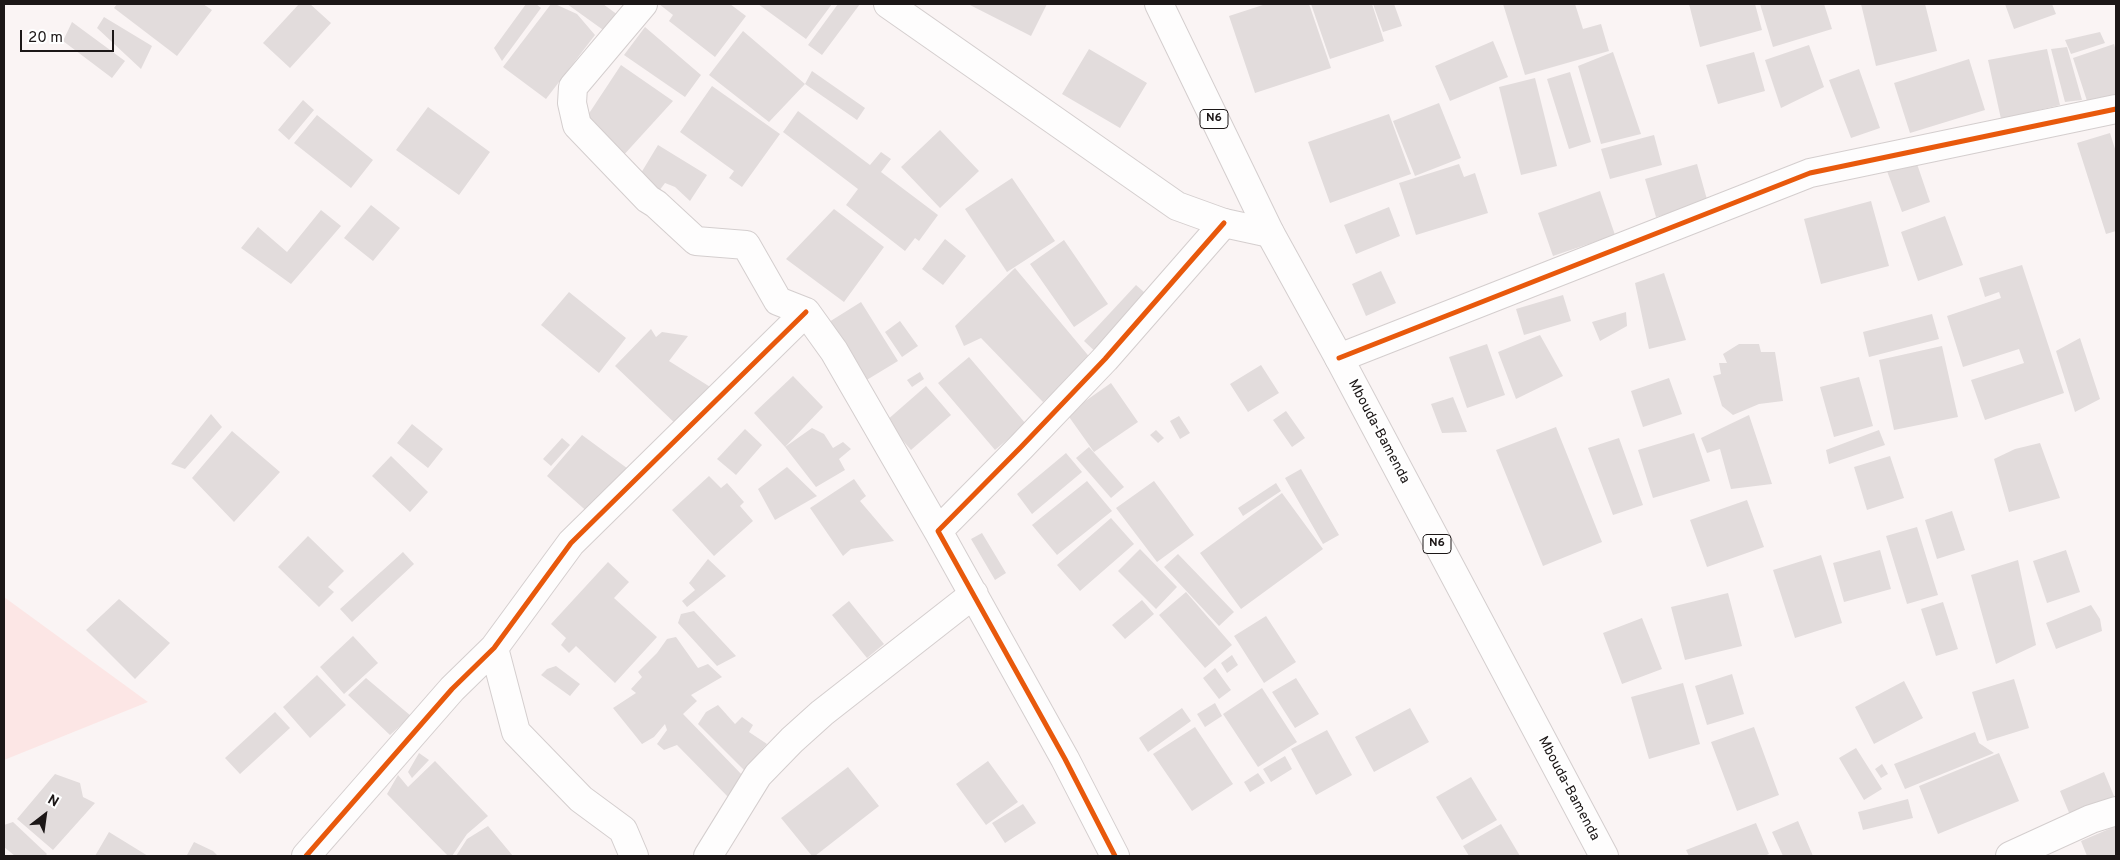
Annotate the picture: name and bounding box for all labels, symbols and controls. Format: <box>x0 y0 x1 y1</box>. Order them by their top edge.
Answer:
scale bar <box>22 20 116 52</box>
text: 20 m <box>28 29 63 48</box>
road number: N6 <box>1200 110 1228 128</box>
street label: Mbouda-Bamenda <box>1343 377 1413 487</box>
road number: N6 <box>1423 534 1451 554</box>
street label: Mbouda-Bamenda <box>1533 734 1603 844</box>
north arrow <box>20 790 70 840</box>
text: N <box>44 792 61 811</box>

